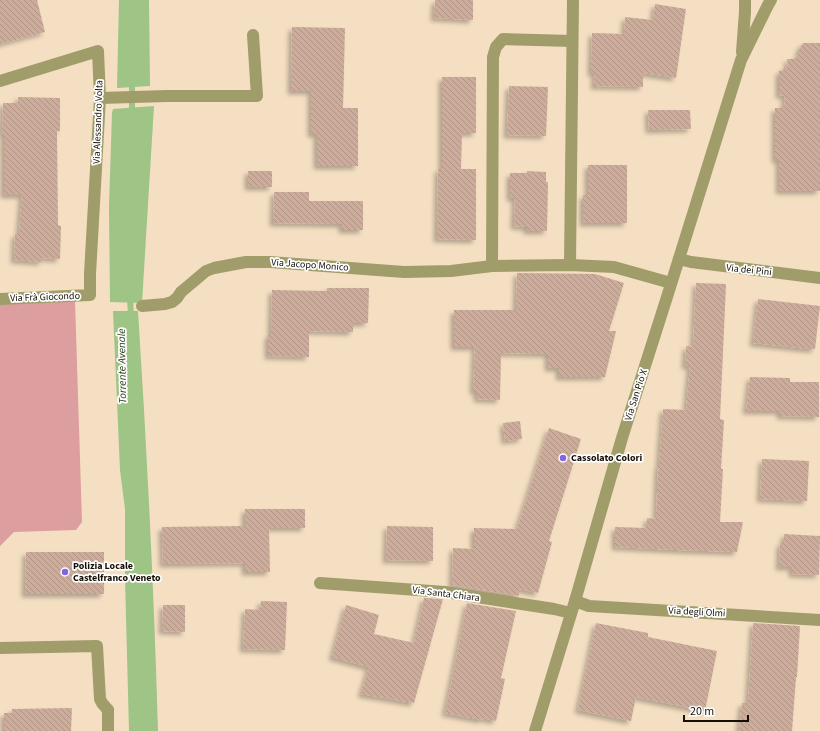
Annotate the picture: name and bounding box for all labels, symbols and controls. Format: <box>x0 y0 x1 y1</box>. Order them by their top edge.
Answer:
street label: Via Alessandro Volta <box>90 80 106 164</box>
street label: Via Jacopo Monico <box>271 255 349 275</box>
street label: Via dei Pini <box>726 261 772 279</box>
street label: Via Frà Giocondo <box>10 289 80 305</box>
water label: Torrente Avenale <box>114 328 130 404</box>
street label: Via San Pio X <box>621 368 651 422</box>
place label: Cassolato Colori <box>571 451 642 465</box>
marker: Cassolato Colori <box>558 453 568 463</box>
place label: Polizia Locale Castelfranco Veneto <box>73 559 161 585</box>
marker: Polizia Locale Castelfranco Veneto <box>60 567 70 577</box>
street label: Via Santa Chiara <box>412 583 480 605</box>
street label: Via degli Olmi <box>668 604 726 620</box>
scale bar <box>684 697 748 723</box>
text: 20 m <box>690 703 714 720</box>

